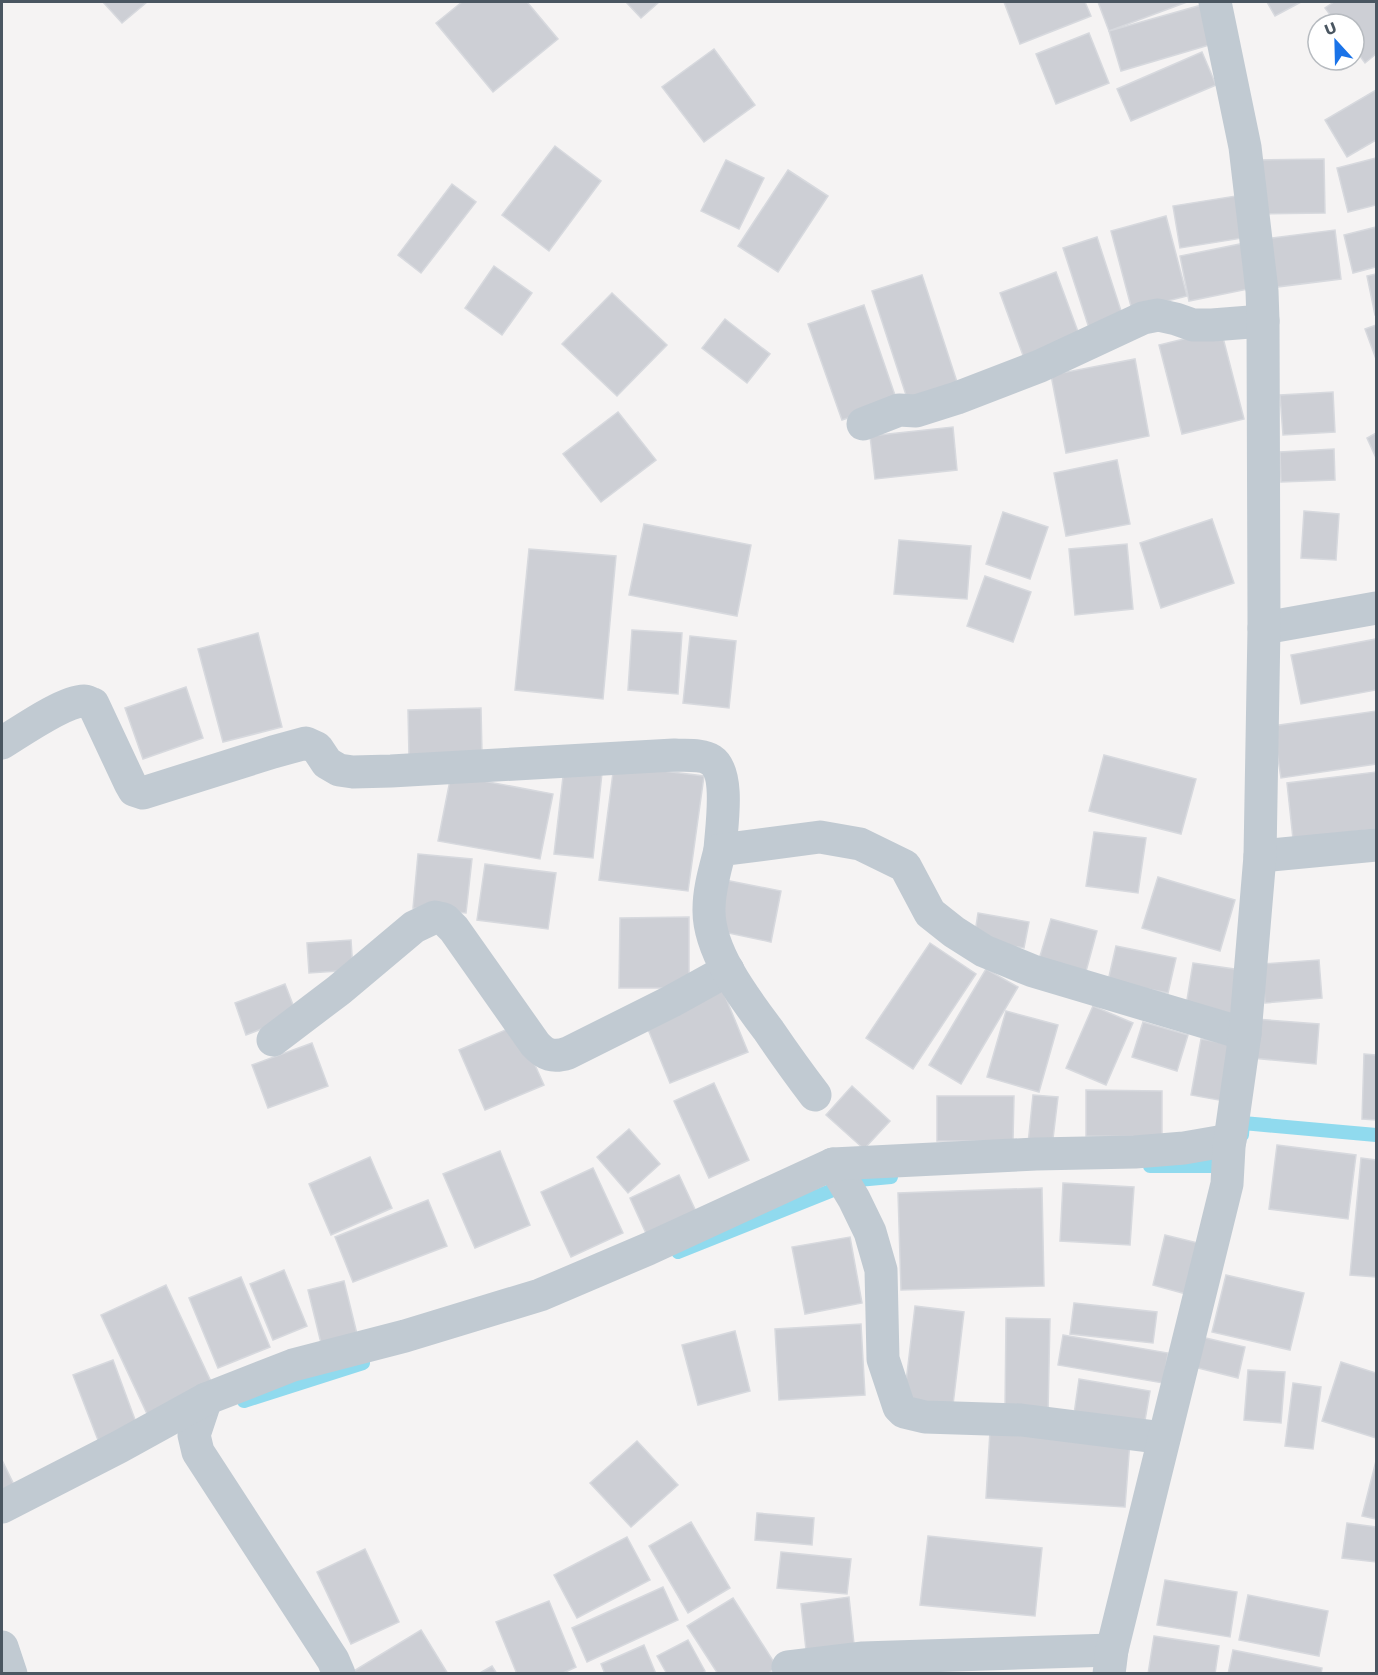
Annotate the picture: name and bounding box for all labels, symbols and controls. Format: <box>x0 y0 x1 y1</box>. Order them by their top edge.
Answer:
north arrow <box>1306 12 1366 72</box>
text: U <box>1322 18 1339 39</box>

